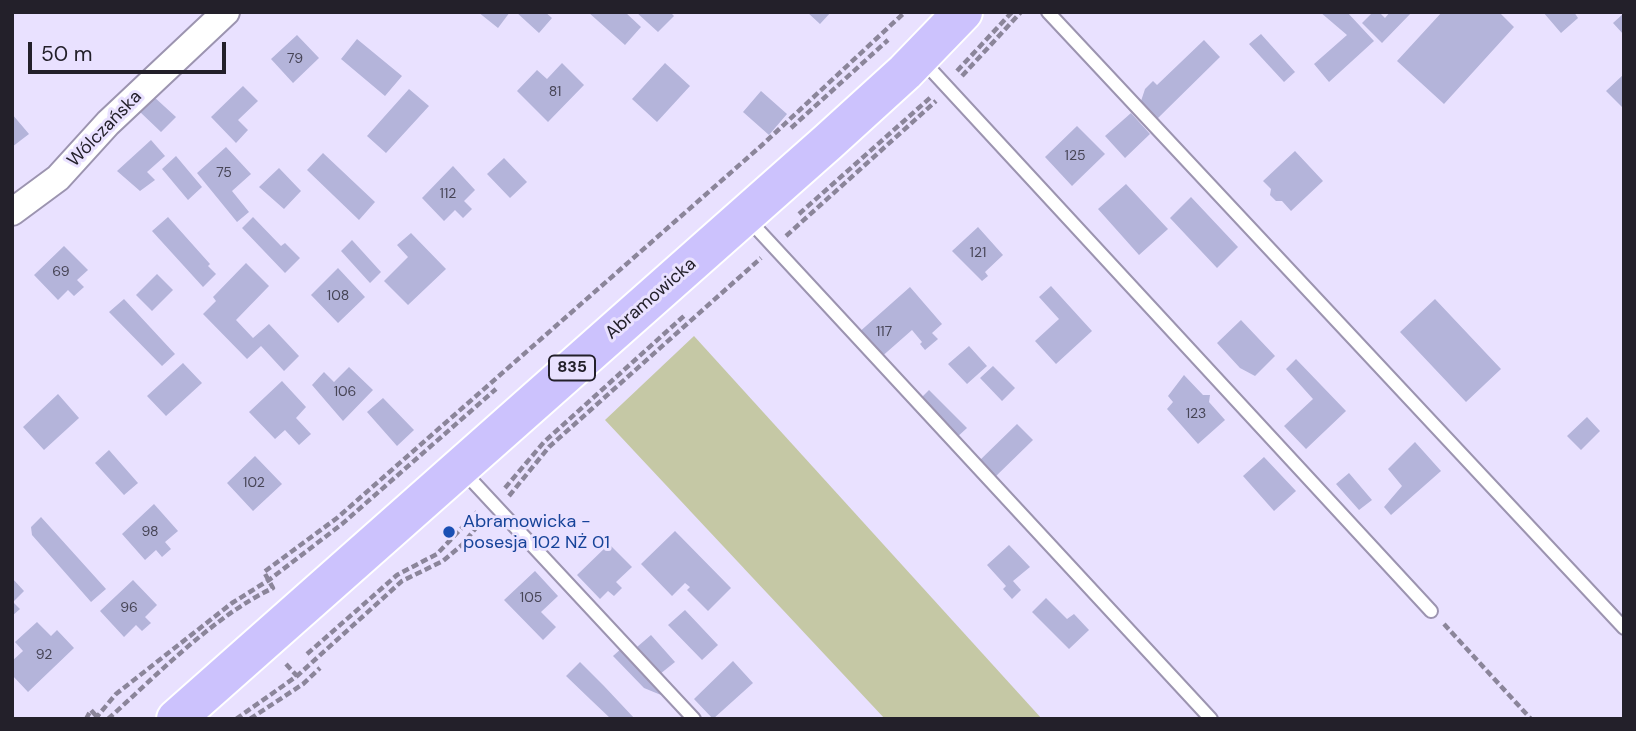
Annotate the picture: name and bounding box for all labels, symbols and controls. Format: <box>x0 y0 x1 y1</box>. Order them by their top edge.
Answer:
scale bar <box>32 28 229 72</box>
text: 50 m <box>41 40 92 68</box>
house number: 79 <box>287 51 303 67</box>
house number: 81 <box>549 84 561 100</box>
street label: Wólczańska <box>63 86 147 172</box>
house number: 125 <box>1065 148 1085 164</box>
house number: 75 <box>216 165 232 181</box>
house number: 112 <box>440 186 456 202</box>
house number: 121 <box>970 245 986 261</box>
street label: Abramowicka <box>601 254 701 344</box>
house number: 69 <box>52 264 70 280</box>
house number: 108 <box>327 288 349 304</box>
house number: 117 <box>876 324 892 340</box>
road number: 835 <box>549 356 595 380</box>
house number: 106 <box>334 384 356 400</box>
house number: 123 <box>1186 406 1206 422</box>
house number: 102 <box>243 475 265 491</box>
place label: Abramowicka - posesja 102 NŻ 01 <box>463 511 610 554</box>
house number: 98 <box>141 524 159 540</box>
marker: Abramowicka - posesja 102 NŻ 01 <box>441 524 457 540</box>
house number: 105 <box>520 590 542 606</box>
house number: 96 <box>120 600 138 616</box>
house number: 92 <box>36 647 52 663</box>

